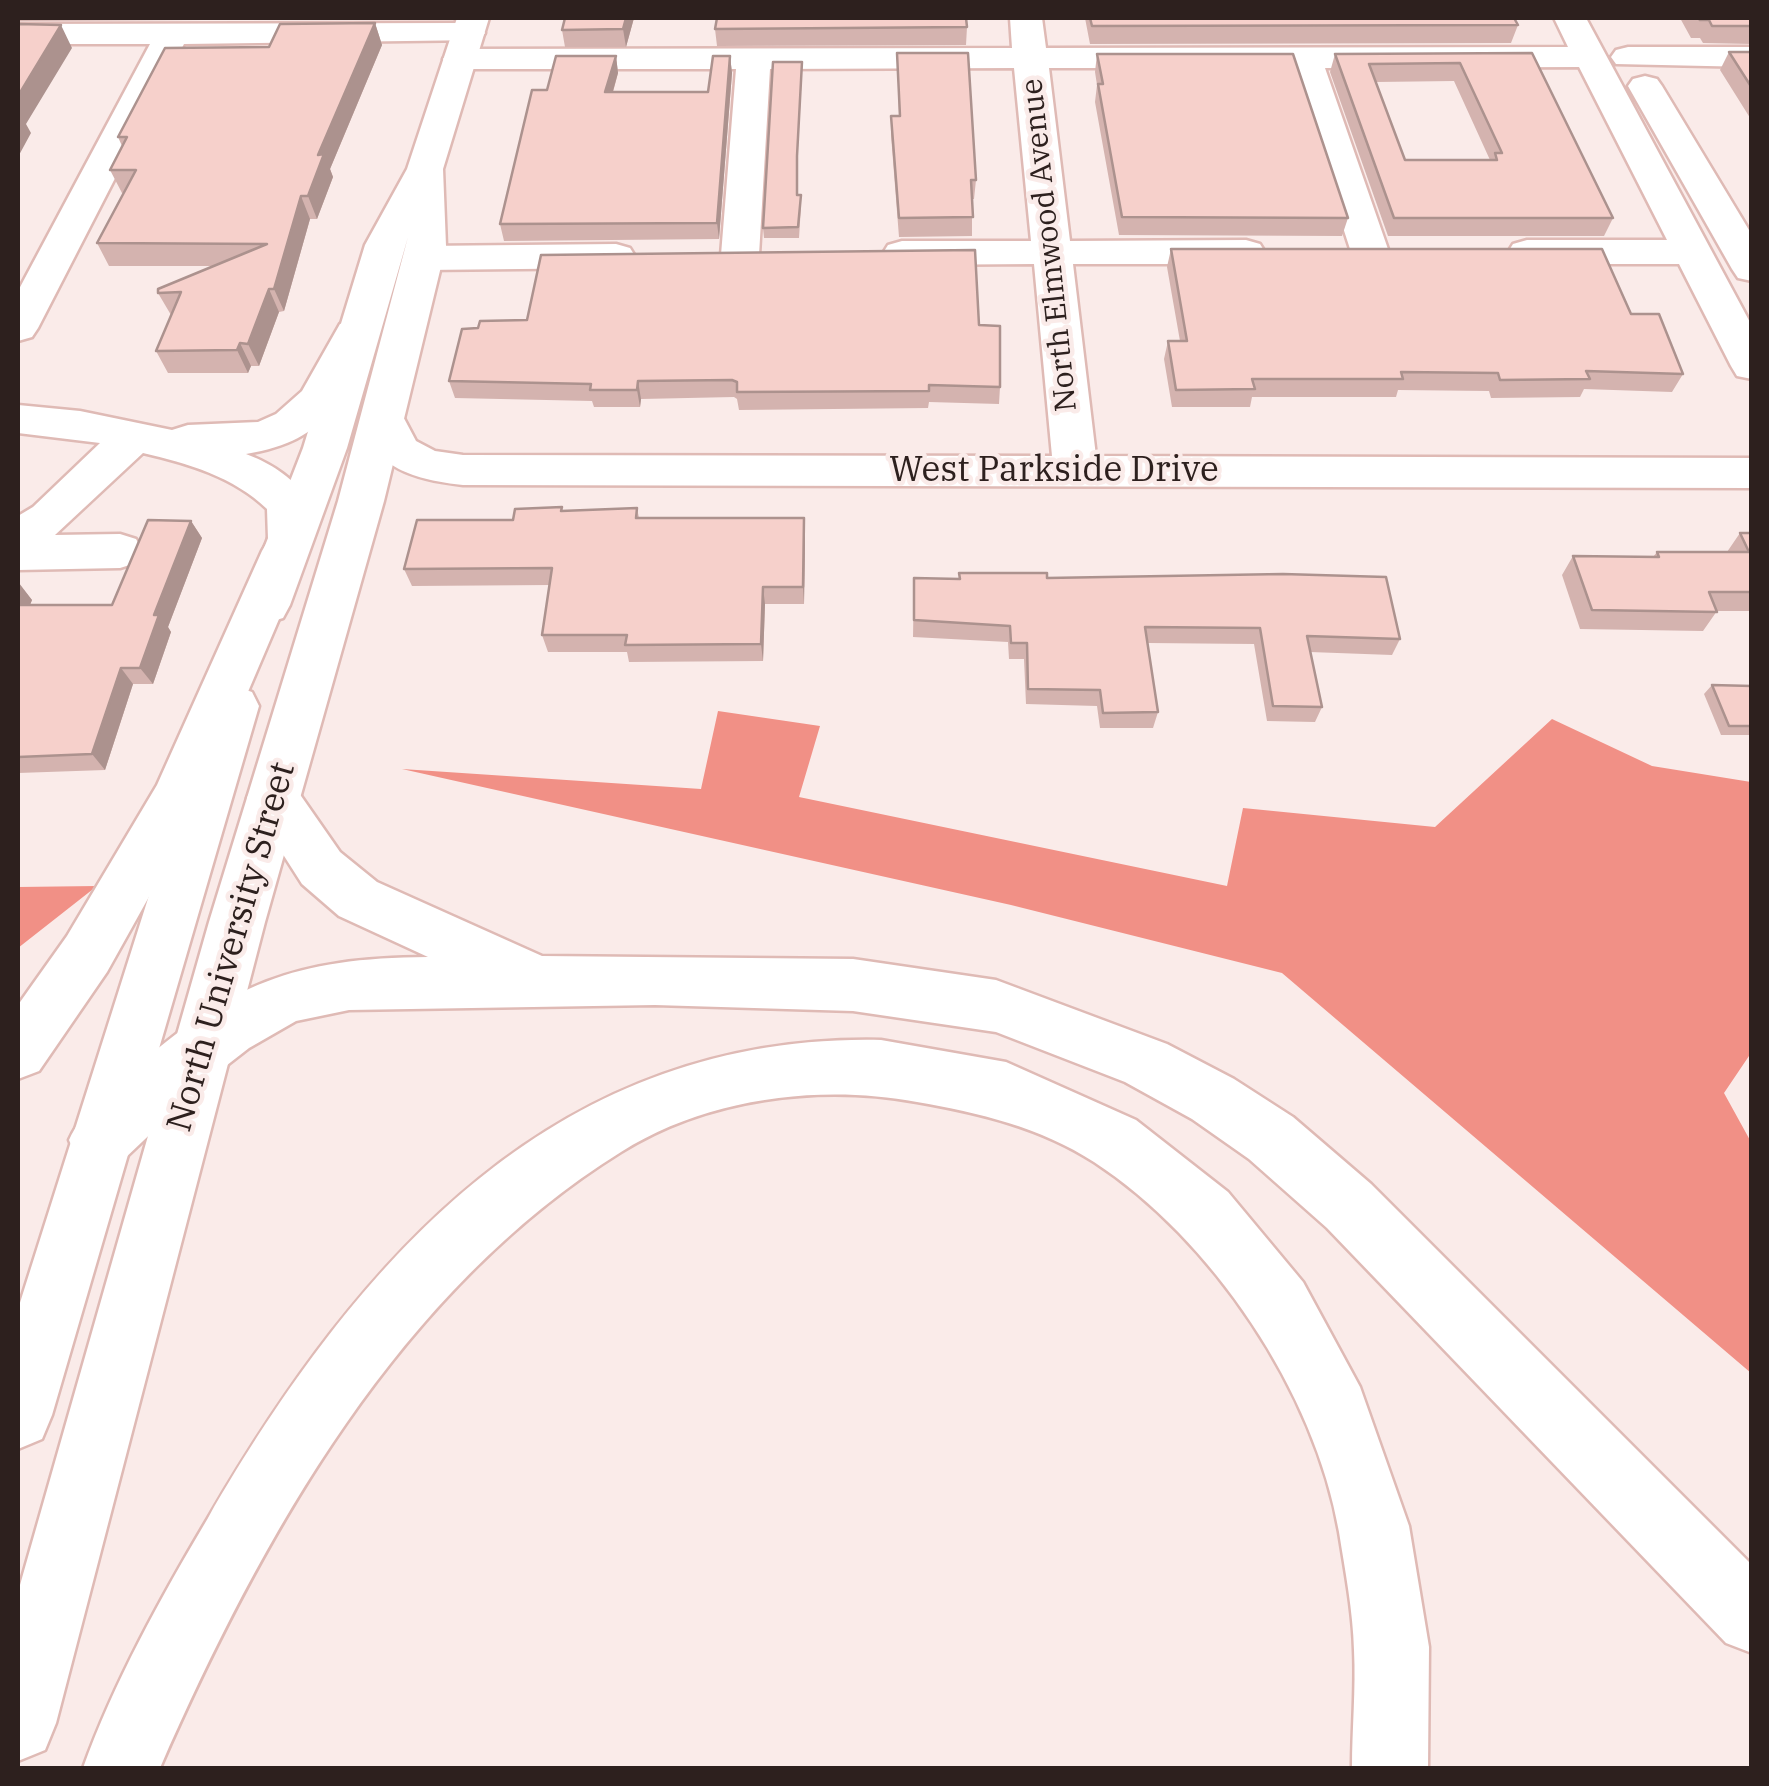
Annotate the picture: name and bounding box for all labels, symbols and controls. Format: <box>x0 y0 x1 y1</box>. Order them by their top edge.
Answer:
street label: North Elmwood Avenue <box>1015 77 1085 413</box>
street label: West Parkside Drive <box>889 450 1219 492</box>
street label: North University Street <box>159 757 305 1137</box>

